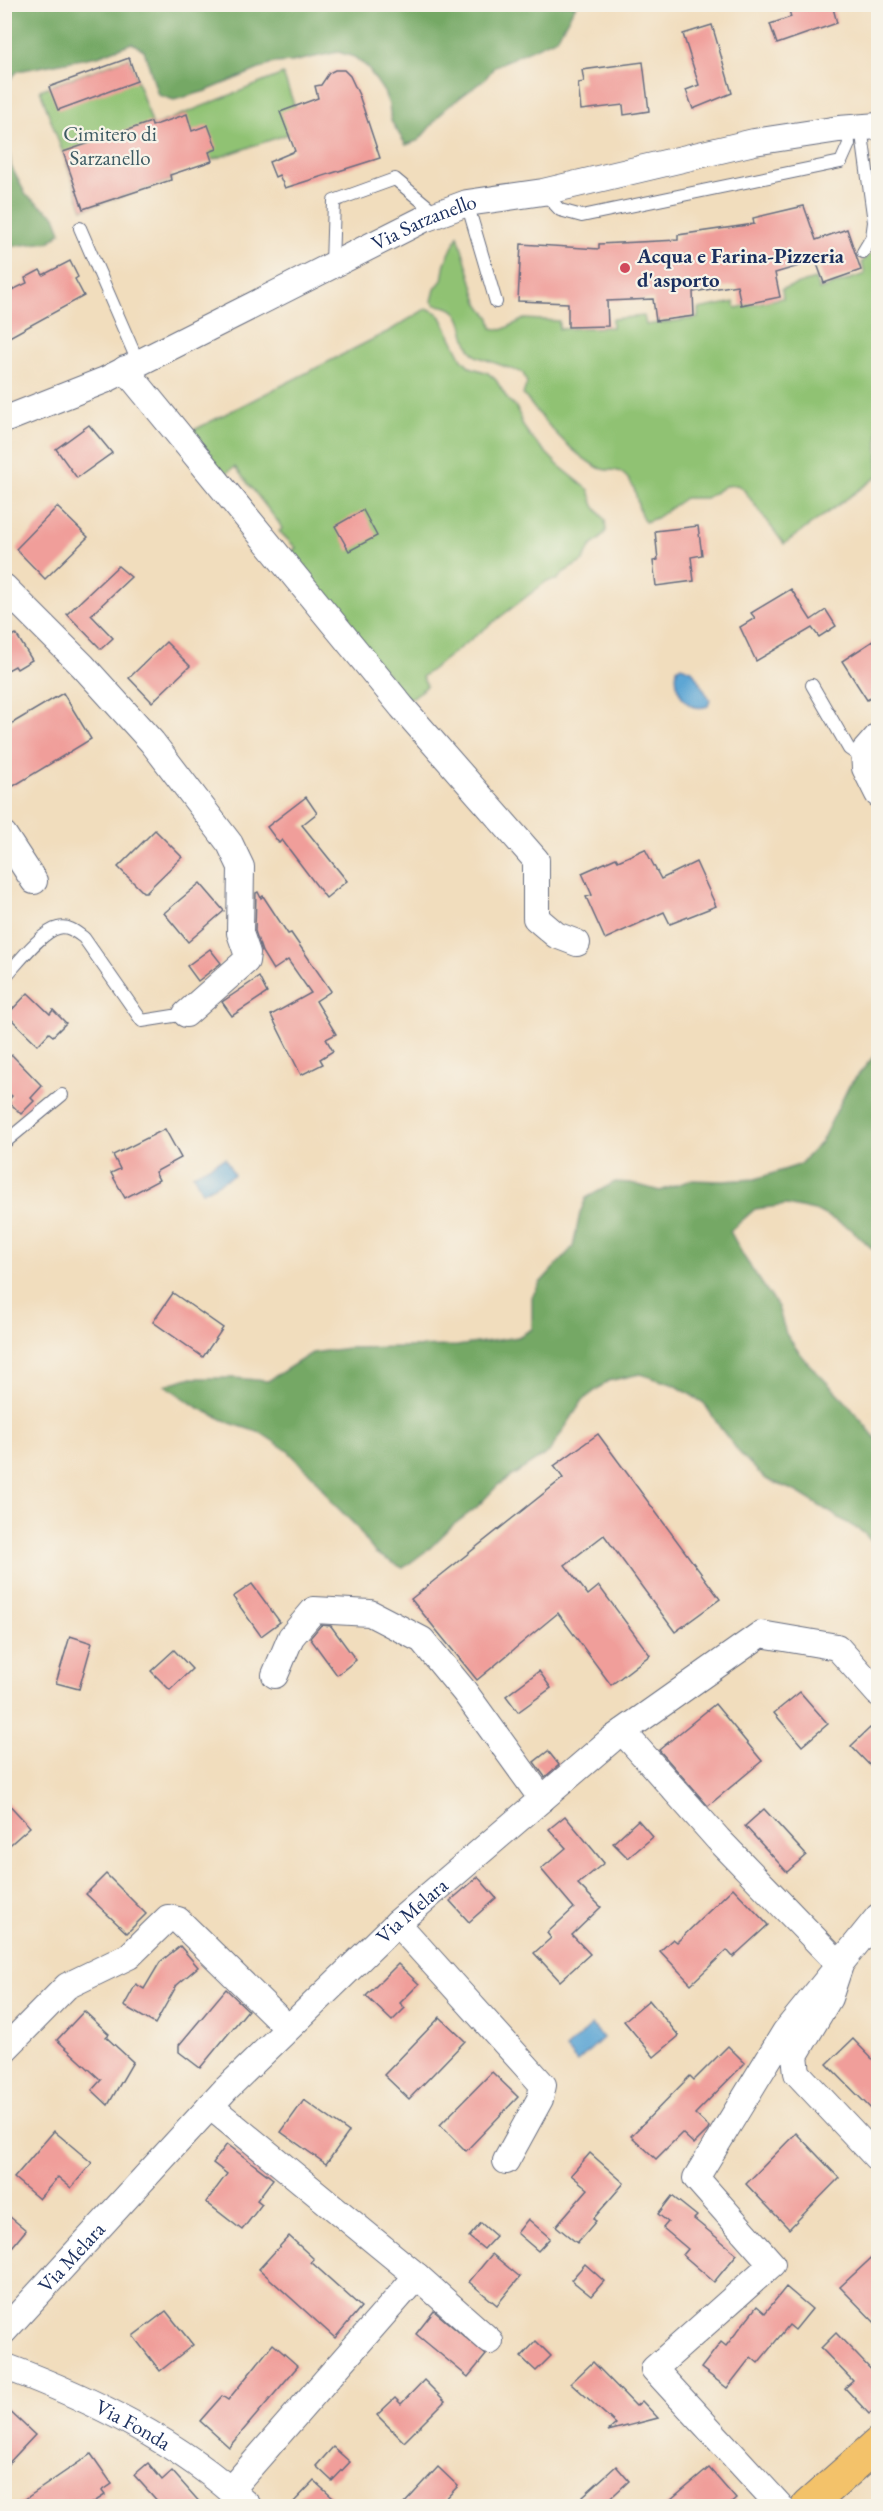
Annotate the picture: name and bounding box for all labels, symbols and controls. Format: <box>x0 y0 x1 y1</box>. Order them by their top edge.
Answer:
park label: Cimitero di Sarzanello <box>63 120 157 171</box>
street label: Via Sarzanello <box>367 188 478 256</box>
place label: Acqua e Farina-Pizzeria d'asporto <box>636 242 845 293</box>
marker: Acqua e Farina-Pizzeria d'asporto <box>618 261 632 275</box>
street label: Via Melara <box>370 1871 454 1949</box>
street label: Via Melara <box>32 2215 111 2298</box>
street label: Via Fonda <box>91 2393 177 2456</box>

